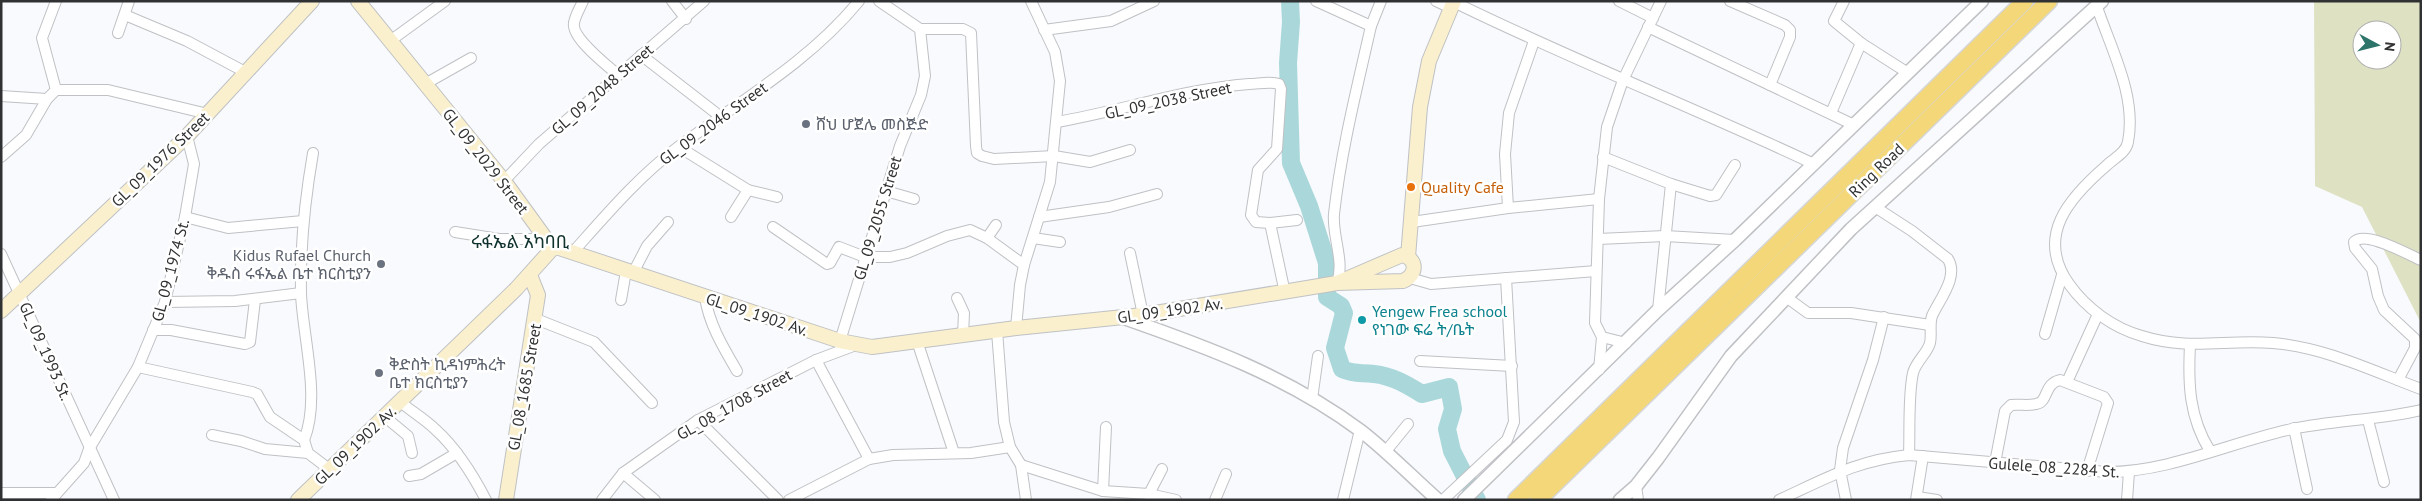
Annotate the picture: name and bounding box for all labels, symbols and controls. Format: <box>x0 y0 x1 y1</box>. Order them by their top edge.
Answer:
north arrow <box>2352 20 2402 70</box>
street label: GL_09_2048 Street <box>547 39 658 139</box>
text: N <box>2380 41 2399 52</box>
street label: GL_09_2046 Street <box>655 77 771 169</box>
street label: GL_09_2038 Street <box>1103 77 1234 123</box>
street label: GL_09_2029 Street <box>439 104 534 218</box>
street label: GL_09_1976 Street <box>107 107 214 211</box>
place label: ሸህ ሆጀሌ መስጅድ <box>816 114 929 134</box>
marker: ሸህ ሆጀሌ መስጅድ <box>800 118 812 130</box>
street label: Ring Road <box>1844 139 1908 201</box>
street label: GL_09_2055 Street <box>849 153 906 282</box>
place label: Quality Cafe <box>1421 177 1504 197</box>
marker: Quality Cafe <box>1405 181 1417 193</box>
street label: GL_09_1974 St. <box>147 217 193 323</box>
district label: ሩፋኤል አካባቢ <box>471 230 570 253</box>
place label: Kidus Rufael Church ቅዱስ ሩፋኤል ቤተ ክርስቲያን <box>207 245 371 283</box>
marker: Kidus Rufael Church ቅዱስ ሩፋኤል ቤተ ክርስቲያን <box>375 258 387 270</box>
street label: GL_09_1902 Av. <box>704 288 810 340</box>
street label: GL_09_1902 Av. <box>1116 293 1224 327</box>
street label: GL_09_1993 St. <box>15 299 77 403</box>
place label: Yengew Frea school የነገው ፍሬ ት/ቤት <box>1372 301 1508 339</box>
marker: Yengew Frea school የነገው ፍሬ ት/ቤት <box>1356 314 1368 326</box>
street label: GL_08_1685 Street <box>503 321 545 452</box>
place label: ቅድስት ኪዳነምሕረት ቤተ ክርስቲያን <box>389 354 506 392</box>
street label: GL_08_1708 Street <box>673 364 796 444</box>
marker: ቅድስት ኪዳነምሕረት ቤተ ክርስቲያን <box>373 367 385 379</box>
street label: GL_09_1902 Av. <box>310 401 400 489</box>
street label: Gulele_08_2284 St. <box>1988 452 2120 482</box>

